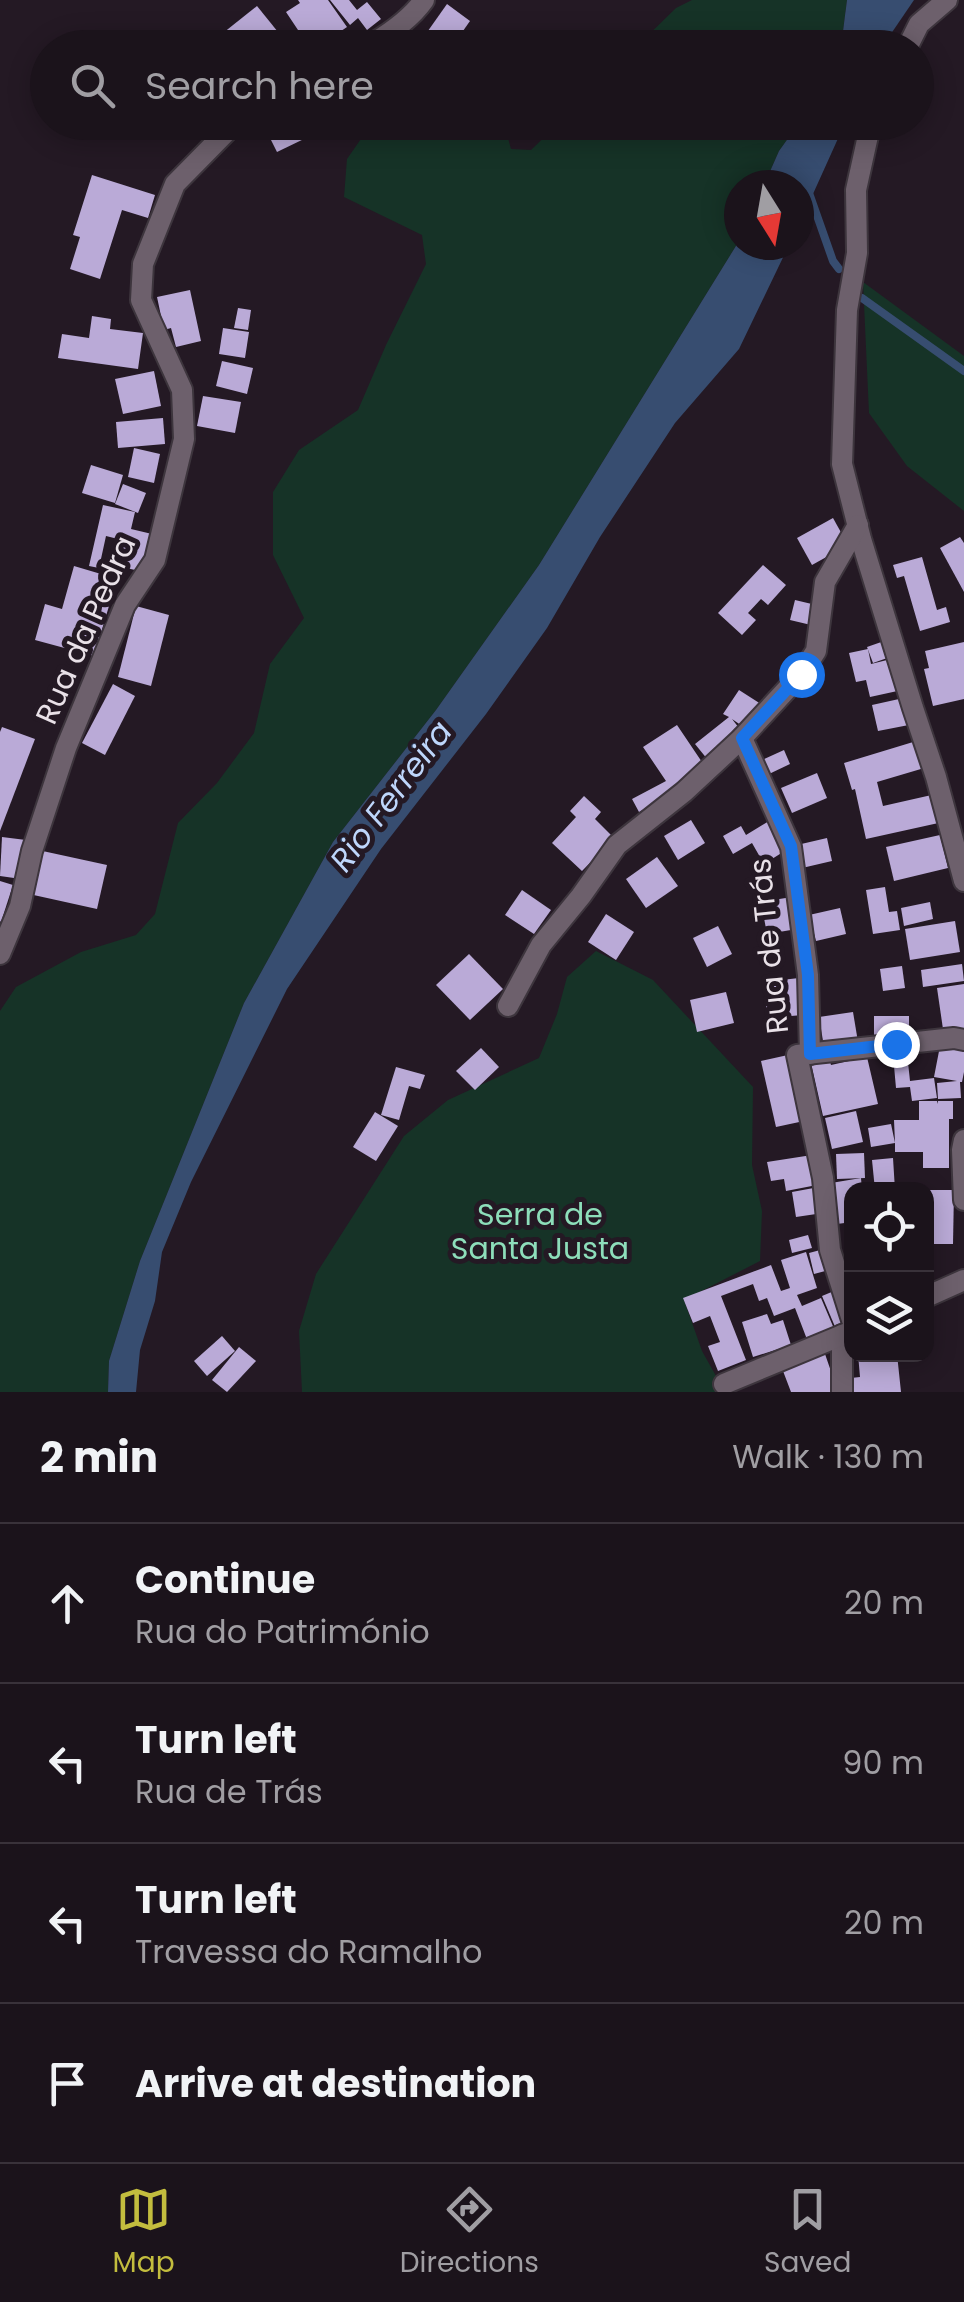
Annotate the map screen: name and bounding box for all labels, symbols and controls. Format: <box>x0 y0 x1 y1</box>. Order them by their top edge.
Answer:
search box <box>30 30 934 140</box>
icon: search <box>65 58 120 113</box>
text: Search here <box>145 59 374 112</box>
north arrow <box>724 170 814 260</box>
street label: Rua da Pedra <box>25 529 146 731</box>
route start <box>779 652 825 698</box>
water label: Rio Ferreira <box>319 711 462 881</box>
street label: Rua de Trás <box>738 856 799 1036</box>
route end <box>874 1022 920 1068</box>
map controls <box>844 1182 934 1362</box>
button: locate <box>844 1182 934 1272</box>
park label: Serra de Santa Justa <box>451 1193 629 1270</box>
button: layers <box>844 1272 934 1362</box>
text: 2 min <box>40 1428 158 1487</box>
text: Walk · 130 m <box>732 1434 924 1479</box>
text: Continue <box>135 1553 315 1606</box>
icon: ahead <box>40 1576 95 1631</box>
text: 20 m <box>844 1580 924 1625</box>
text: Rua do Património <box>135 1609 430 1654</box>
text: Turn left <box>135 1713 297 1766</box>
icon: left <box>40 1736 95 1791</box>
text: 90 m <box>842 1740 924 1785</box>
text: Rua de Trás <box>135 1769 323 1814</box>
text: Turn left <box>135 1873 297 1926</box>
icon: left <box>40 1896 95 1951</box>
text: 20 m <box>844 1900 924 1945</box>
text: Travessa do Ramalho <box>135 1929 482 1974</box>
icon: arrive <box>40 2056 95 2111</box>
text: Arrive at destination <box>135 2057 536 2110</box>
tab: Map <box>113 2182 175 2284</box>
tab: Directions <box>400 2182 539 2284</box>
tab: Saved <box>764 2182 851 2284</box>

